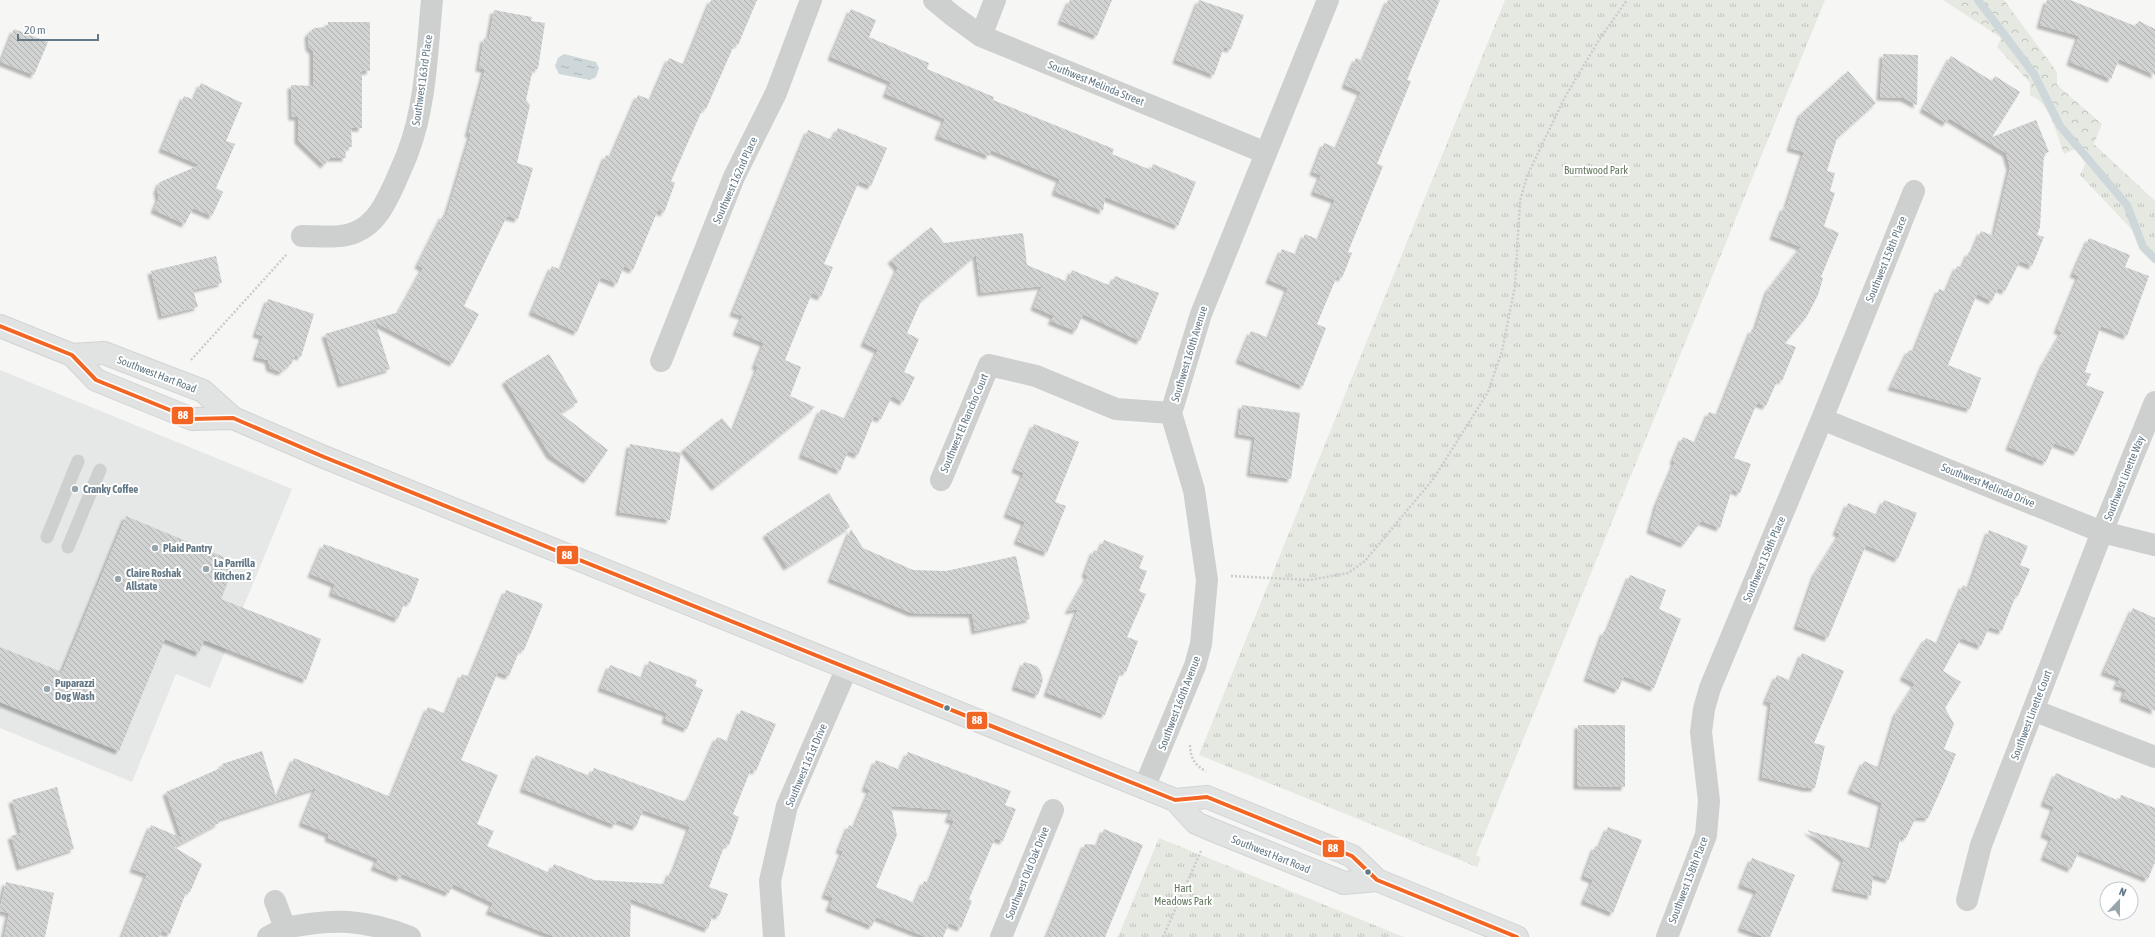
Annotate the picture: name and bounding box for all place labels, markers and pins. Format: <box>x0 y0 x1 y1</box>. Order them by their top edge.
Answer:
place label: Cranky Coffee <box>83 483 138 495</box>
marker: Cranky Coffee <box>70 484 80 494</box>
place label: Plaid Pantry <box>163 542 213 554</box>
marker: Plaid Pantry <box>150 543 160 553</box>
place label: La Parrilla Kitchen 2 <box>214 557 255 582</box>
marker: La Parrilla Kitchen 2 <box>201 564 211 574</box>
place label: Claire Roshak Allstate <box>125 567 181 592</box>
marker: Claire Roshak Allstate <box>113 574 123 584</box>
place label: Puparazzi Dog Wash <box>55 677 95 702</box>
marker: Puparazzi Dog Wash <box>42 684 52 694</box>
unlabelled marker <box>942 703 952 713</box>
unlabelled marker <box>1363 867 1373 877</box>

